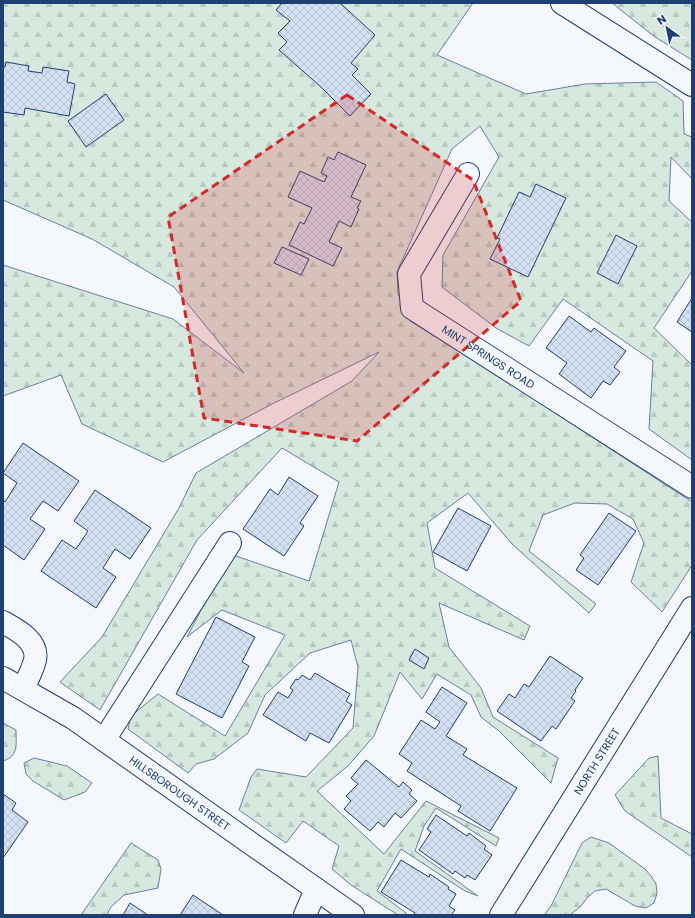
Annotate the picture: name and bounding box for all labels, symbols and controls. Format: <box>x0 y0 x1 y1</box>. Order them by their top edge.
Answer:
north arrow <box>647 8 687 48</box>
text: N <box>654 11 669 29</box>
street label: MINT SPRINGS ROAD <box>439 321 538 393</box>
street label: NORTH STREET <box>570 725 624 798</box>
street label: HILLSBOROUGH STREET <box>126 752 233 834</box>

